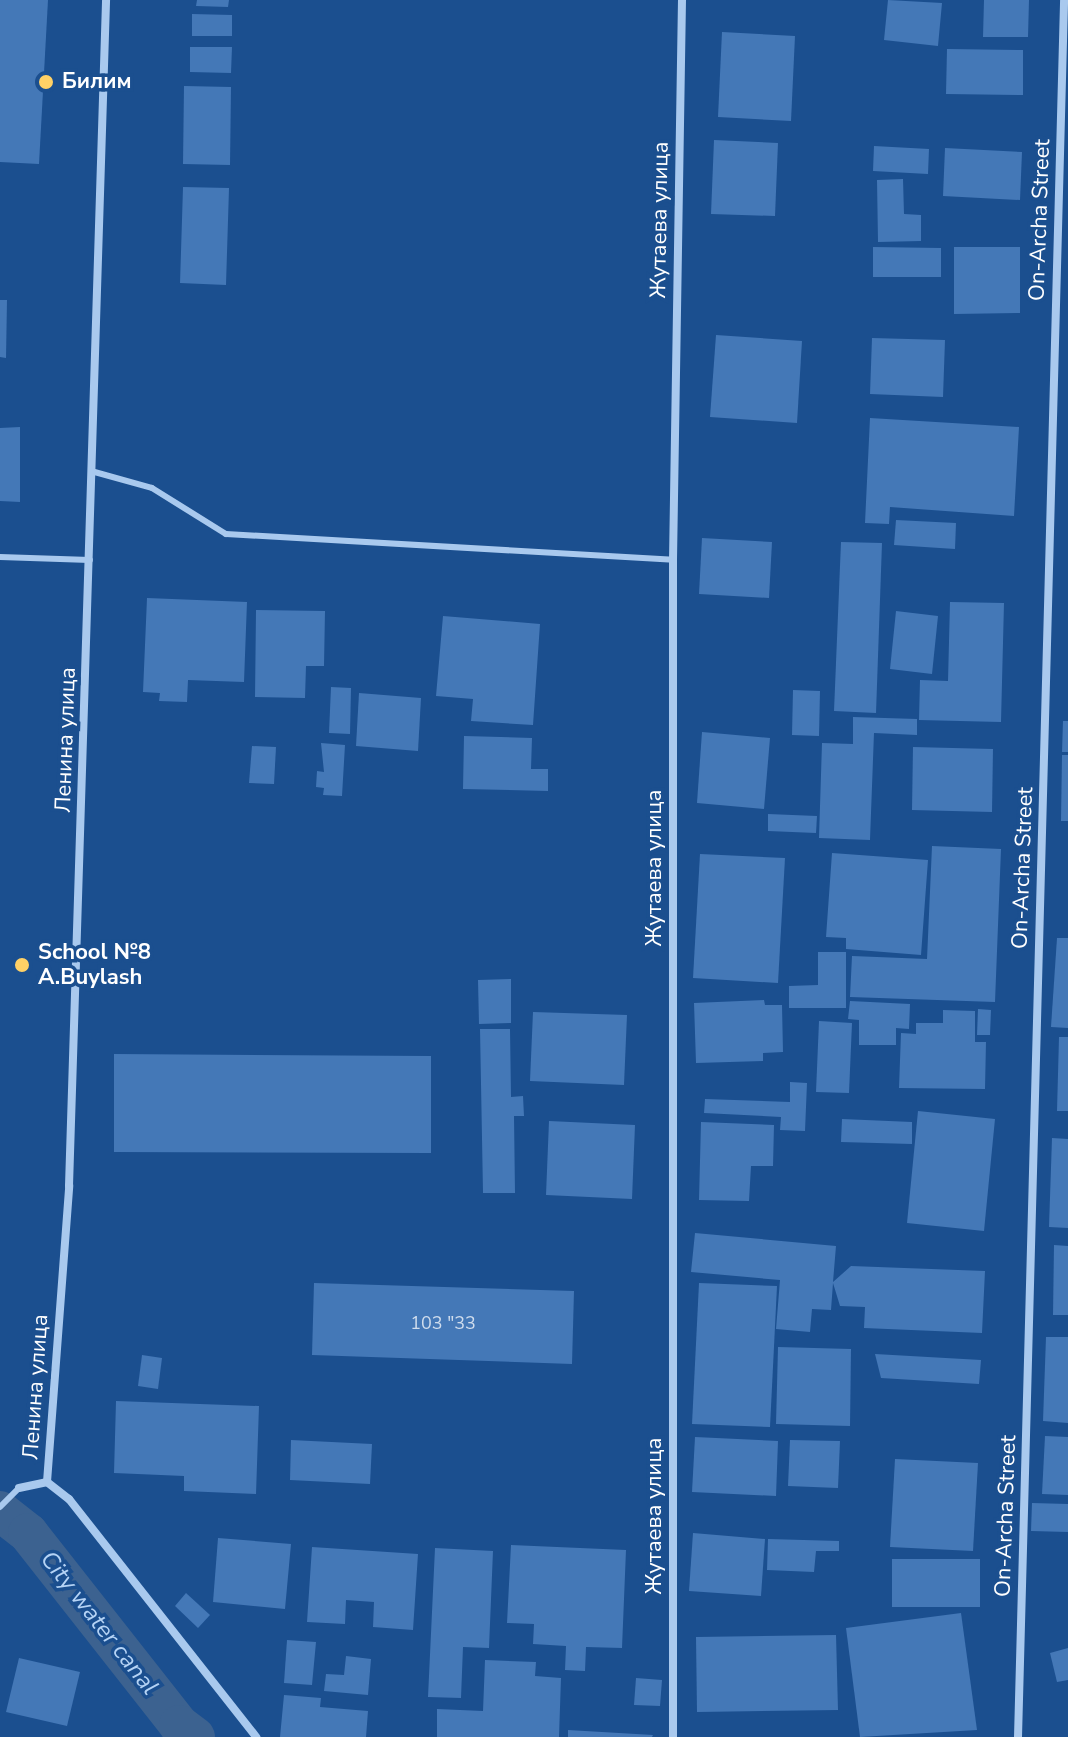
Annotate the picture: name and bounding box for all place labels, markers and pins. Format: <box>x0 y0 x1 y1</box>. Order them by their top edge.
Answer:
place label: Билим <box>62 69 132 95</box>
marker: Билим <box>37 73 55 91</box>
place label: School №8 A.Buylash <box>38 939 151 990</box>
marker: School №8 A.Buylash <box>13 956 31 974</box>

